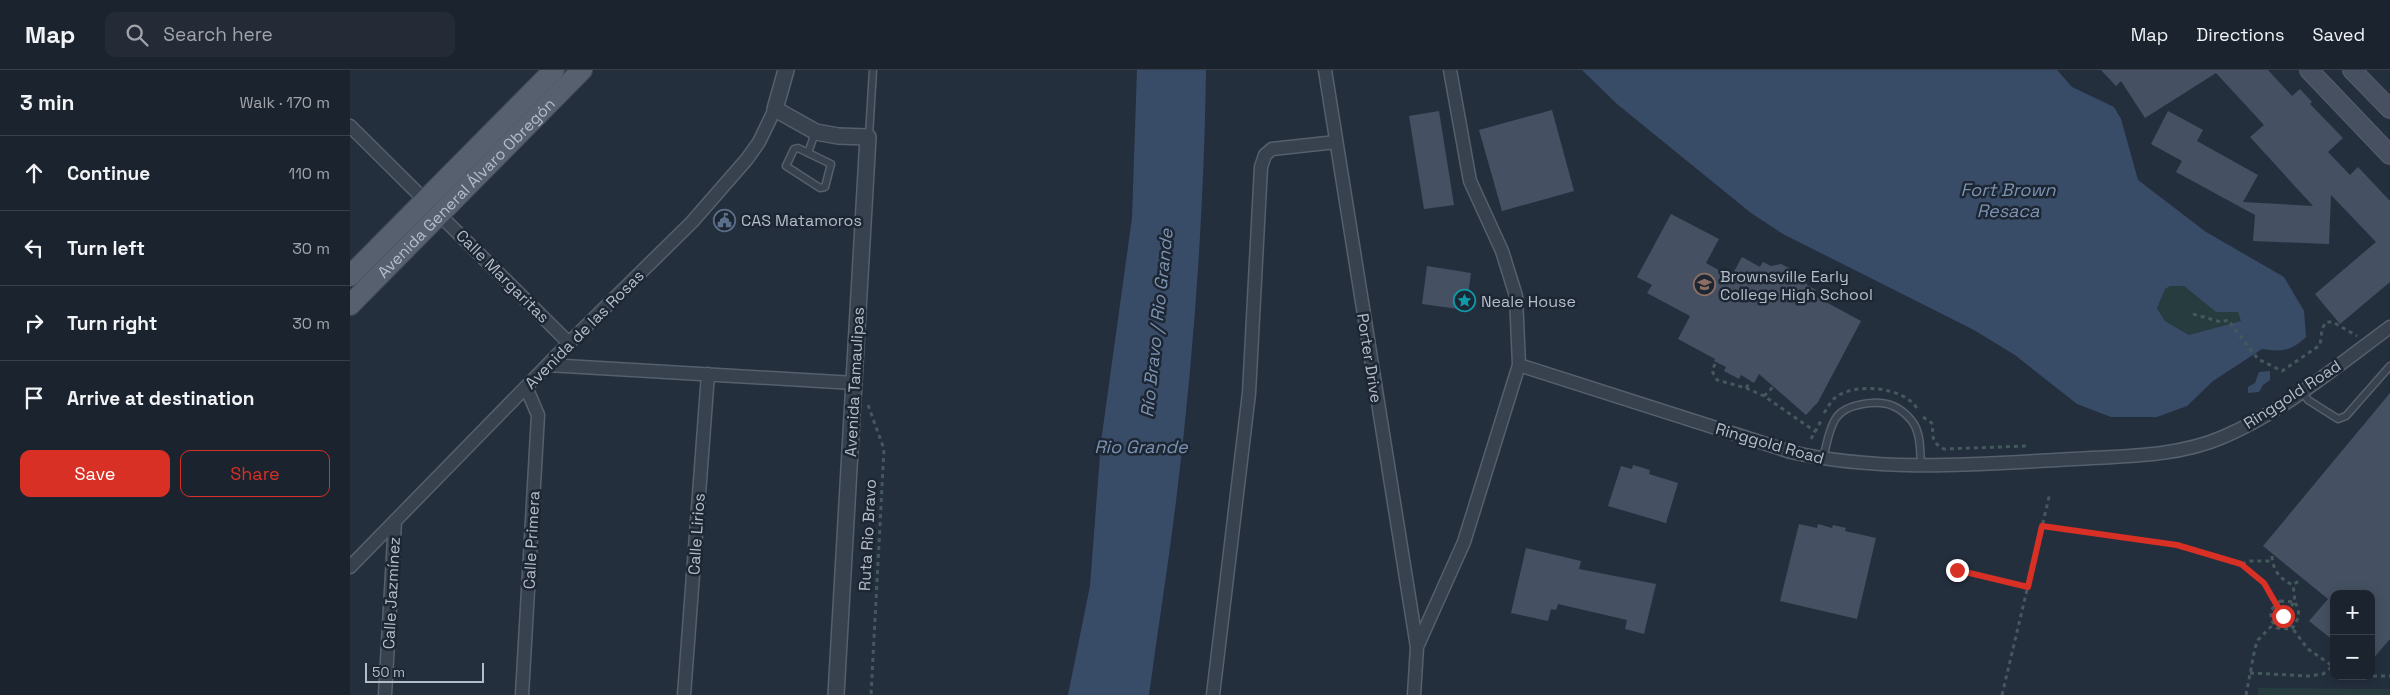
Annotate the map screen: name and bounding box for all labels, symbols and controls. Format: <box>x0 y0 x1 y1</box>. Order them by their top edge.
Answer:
search box <box>105 12 455 57</box>
text: Map <box>25 19 75 50</box>
icon: search <box>123 21 151 49</box>
text: Search here <box>163 22 273 47</box>
text: Map <box>2131 23 2168 46</box>
text: Directions <box>2196 23 2285 46</box>
text: Saved <box>2313 23 2365 46</box>
text: 3 min <box>20 89 75 116</box>
text: Walk · 170 m <box>240 92 330 113</box>
street label: Avenida General Álvaro Obregón <box>373 93 560 282</box>
icon: ahead <box>20 159 48 187</box>
text: Continue <box>67 161 150 186</box>
text: 110 m <box>288 163 330 184</box>
water label: Fort Brown Resaca <box>1960 178 2057 222</box>
public building icon: CAS Matamoros <box>713 208 737 232</box>
place label: CAS Matamoros <box>741 210 862 231</box>
street label: Calle Margaritas <box>451 225 554 328</box>
water label: Río Bravo / Rio Grande <box>1135 226 1178 418</box>
icon: left <box>20 234 48 262</box>
text: Turn left <box>67 236 145 261</box>
text: 30 m <box>292 238 330 259</box>
street label: Avenida de las Rosas <box>520 265 648 393</box>
place label: Brownsville Early College High School <box>1720 266 1873 305</box>
school or university icon: Brownsville Early College High School <box>1692 273 1716 297</box>
place icon: Neale House <box>1453 289 1477 313</box>
place label: Neale House <box>1481 291 1576 312</box>
street label: Avenida Tamaulipas <box>840 307 869 457</box>
icon: right <box>20 309 48 337</box>
text: Turn right <box>67 311 157 336</box>
street label: Porter Drive <box>1352 312 1387 404</box>
text: 30 m <box>292 313 330 334</box>
street label: Ringgold Road <box>2240 355 2345 434</box>
icon: arrive <box>20 384 48 412</box>
text: Arrive at destination <box>67 386 255 411</box>
street label: Ringgold Road <box>1713 418 1827 469</box>
water label: Rio Grande <box>1094 435 1189 458</box>
button: Save <box>20 450 170 497</box>
button: Share <box>180 450 330 497</box>
street label: Ruta Rio Bravo <box>854 479 881 591</box>
street label: Calle Primera <box>518 490 545 590</box>
street label: Calle Lirios <box>683 492 710 576</box>
street label: Calle Jazmínez <box>378 536 405 650</box>
route end <box>1946 559 1969 582</box>
map controls <box>2330 590 2375 680</box>
button: + <box>2330 590 2375 635</box>
route start <box>2272 605 2295 628</box>
button: − <box>2330 635 2375 680</box>
scale bar <box>365 660 484 683</box>
text: 50 m <box>372 663 405 681</box>

